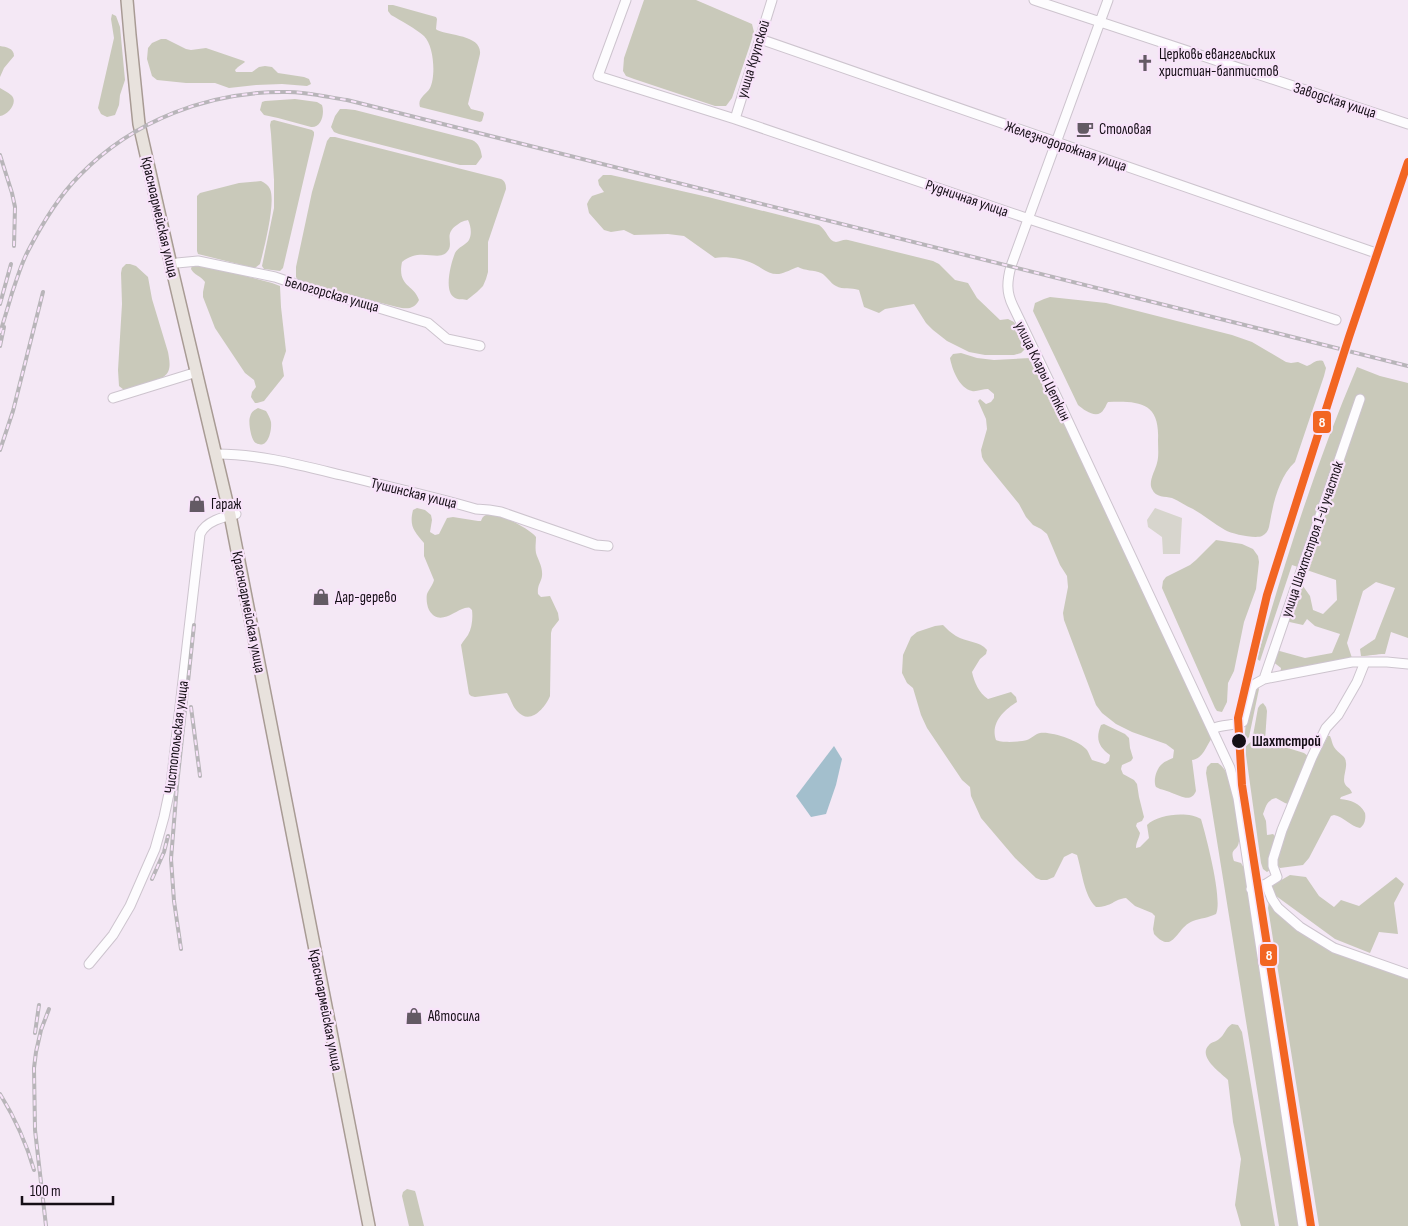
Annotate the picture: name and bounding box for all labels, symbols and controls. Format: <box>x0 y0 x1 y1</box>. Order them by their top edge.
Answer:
street label: улица Крупской <box>733 18 774 100</box>
place label: Церковь евангельских христиан-баптистов <box>1159 45 1279 81</box>
church icon: Церковь евангельских христиан-баптистов <box>1135 53 1155 73</box>
street label: Заводская улица <box>1291 78 1379 123</box>
street label: Железнодорожная улица <box>1002 117 1129 176</box>
cafe icon: Столовая <box>1075 119 1095 139</box>
place label: Столовая <box>1099 120 1152 139</box>
street label: Красноармейская улица <box>136 155 183 280</box>
street label: Рудничная улица <box>923 175 1011 222</box>
street label: Белогорская улица <box>283 272 381 317</box>
street label: улица Клары Цеткин <box>1010 318 1075 424</box>
line badge: 8 <box>1312 410 1332 434</box>
text: 8 <box>1319 414 1326 431</box>
street label: улица Шахтстроя 1-й участок <box>1277 458 1348 620</box>
street label: Тушинская улица <box>369 474 459 513</box>
shop icon: Гараж <box>187 494 207 514</box>
place label: Гараж <box>211 495 241 514</box>
street label: Красноармейская улица <box>227 550 270 675</box>
shop icon: Дар-дерево <box>311 587 331 607</box>
place label: Дар-дерево <box>335 588 397 607</box>
street label: Чистопольская улица <box>160 679 193 795</box>
marker: Шахтстрой <box>1230 732 1248 750</box>
place label: Шахтстрой <box>1252 732 1321 751</box>
line badge: 8 <box>1259 943 1278 967</box>
text: 8 <box>1266 947 1273 964</box>
street label: Красноармейская улица <box>304 948 347 1073</box>
shop icon: Автосила <box>404 1006 424 1026</box>
place label: Автосила <box>427 1007 480 1026</box>
scale bar <box>22 1174 114 1206</box>
text: 100 m <box>30 1182 61 1201</box>

